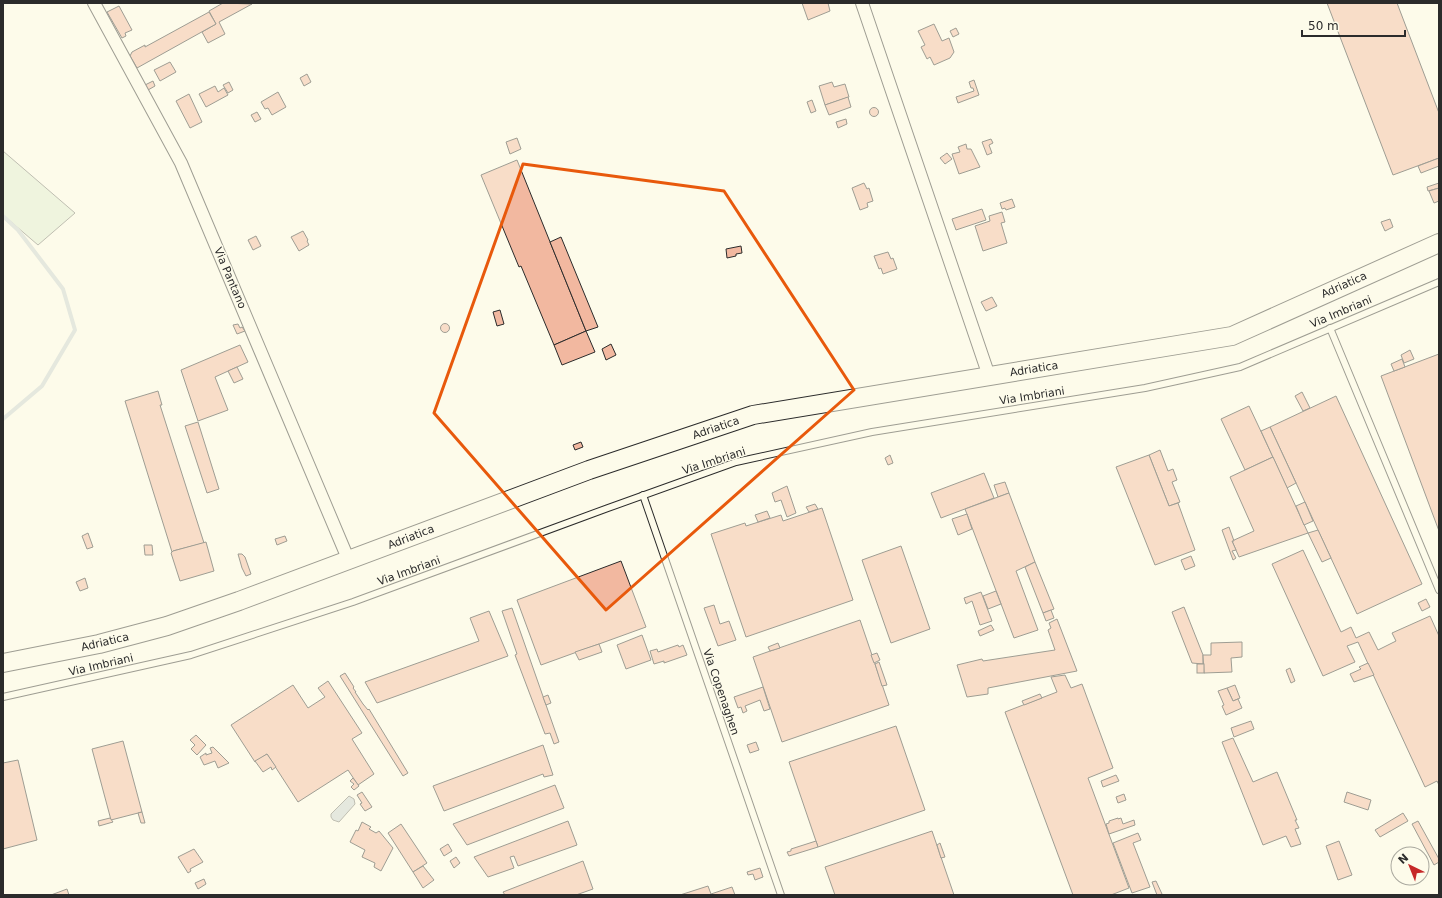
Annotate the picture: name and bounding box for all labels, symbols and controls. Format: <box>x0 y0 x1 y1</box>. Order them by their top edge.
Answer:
scale bar <box>1302 12 1405 38</box>
text: 50 m <box>1308 19 1339 33</box>
street label: Via Pantano <box>211 245 249 311</box>
street label: Adriatica <box>1319 269 1369 301</box>
street label: Via Imbriani <box>1308 293 1374 331</box>
street label: Adriatica <box>1009 359 1059 379</box>
street label: Via Imbriani <box>998 384 1066 408</box>
street label: Adriatica <box>691 414 741 442</box>
street label: Via Imbriani <box>681 445 747 477</box>
street label: Adriatica <box>386 522 436 552</box>
street label: Via Imbriani <box>376 554 442 588</box>
street label: Adriatica <box>80 630 130 654</box>
street label: Via Copenaghen <box>700 647 742 737</box>
street label: Via Imbriani <box>67 651 135 679</box>
north arrow <box>1390 846 1430 886</box>
text: N <box>1396 851 1411 867</box>

